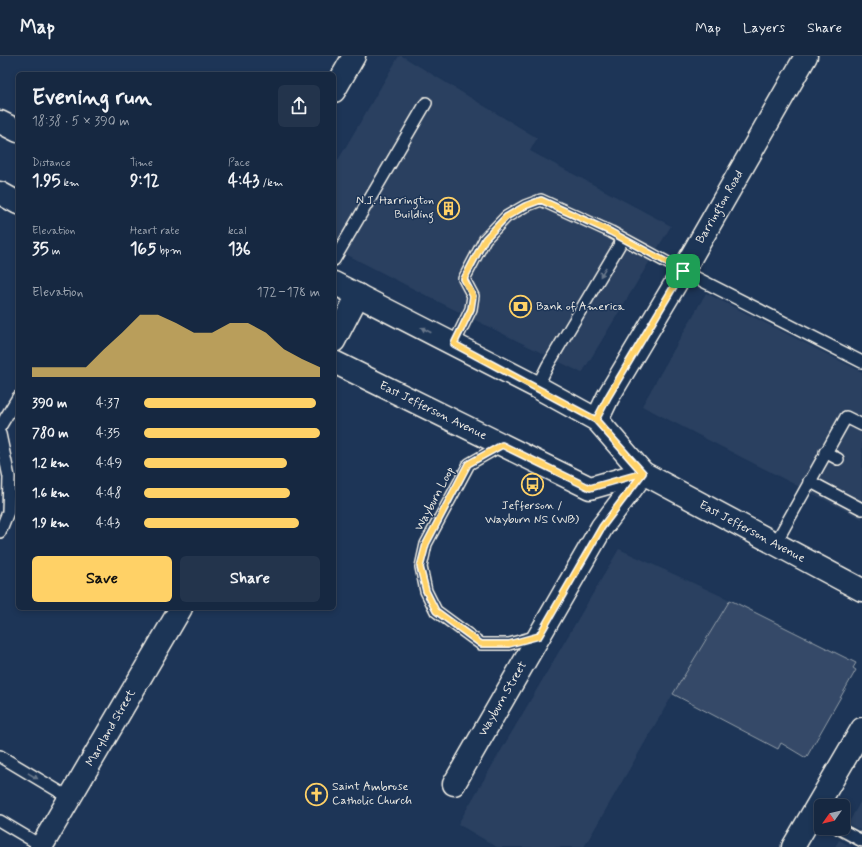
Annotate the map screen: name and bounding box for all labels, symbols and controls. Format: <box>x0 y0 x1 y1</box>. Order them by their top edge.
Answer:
text: Map <box>20 15 55 40</box>
text: Map <box>695 19 721 37</box>
text: Layers <box>743 19 785 37</box>
text: Share <box>807 19 842 37</box>
text: Evening run <box>32 84 152 112</box>
button: share <box>278 85 320 127</box>
text: 18:38 · 5 × 390 m <box>32 113 129 130</box>
text: Distance <box>32 156 71 170</box>
text: Time <box>130 156 153 170</box>
text: Pace <box>228 156 250 170</box>
street label: Barrington Road <box>693 167 748 247</box>
text: 1.95 <box>32 170 61 192</box>
text: 9:12 <box>130 170 159 192</box>
text: 4:43 <box>228 170 260 192</box>
text: km <box>61 176 80 190</box>
text: /km <box>260 176 283 190</box>
place label: N.J. Harrington Building <box>356 193 434 224</box>
building icon: N.J. Harrington Building <box>436 195 462 221</box>
text: Elevation <box>32 224 75 238</box>
text: Heart rate <box>130 224 179 238</box>
text: kcal <box>228 224 246 238</box>
text: 35 <box>32 238 49 260</box>
text: 165 <box>130 238 156 260</box>
text: 136 <box>228 238 251 260</box>
text: m <box>49 244 60 258</box>
text: bpm <box>156 244 182 258</box>
pin <box>666 254 700 288</box>
icon: arrive <box>672 260 694 282</box>
one-way arrow <box>600 266 607 278</box>
text: Elevation <box>32 284 83 301</box>
text: 172–178 m <box>257 284 320 301</box>
bank icon: Bank of America <box>508 294 534 320</box>
place label: Bank of America <box>536 299 625 315</box>
one-way arrow <box>420 327 432 333</box>
street label: East Jefferson Avenue <box>376 378 490 444</box>
text: 390 m <box>32 395 67 412</box>
text: 4:37 <box>96 395 119 412</box>
text: 780 m <box>32 425 69 442</box>
text: 4:35 <box>96 425 120 442</box>
text: 1.2 km <box>32 455 69 472</box>
text: 4:49 <box>96 455 122 472</box>
street label: Wayburn Loop <box>411 464 459 534</box>
bus stop icon: Jefferson / Wayburn NS (WB) <box>519 472 545 498</box>
text: 1.6 km <box>32 485 70 502</box>
text: 4:48 <box>96 485 122 502</box>
street label: East Jefferson Avenue <box>696 497 808 567</box>
place label: Jefferson / Wayburn NS (WB) <box>485 498 580 528</box>
text: 1.9 km <box>32 515 69 532</box>
text: 4:43 <box>96 515 120 532</box>
button: Save <box>32 556 172 602</box>
button: Share <box>180 556 320 602</box>
street label: Wayburn Street <box>475 658 531 739</box>
street label: Maryland Street <box>82 687 140 769</box>
one-way arrow <box>27 772 39 779</box>
place label: Saint Ambrose Catholic Church <box>332 779 412 809</box>
church icon: Saint Ambrose Catholic Church <box>304 781 330 807</box>
north arrow <box>814 799 850 835</box>
map controls <box>814 799 850 835</box>

